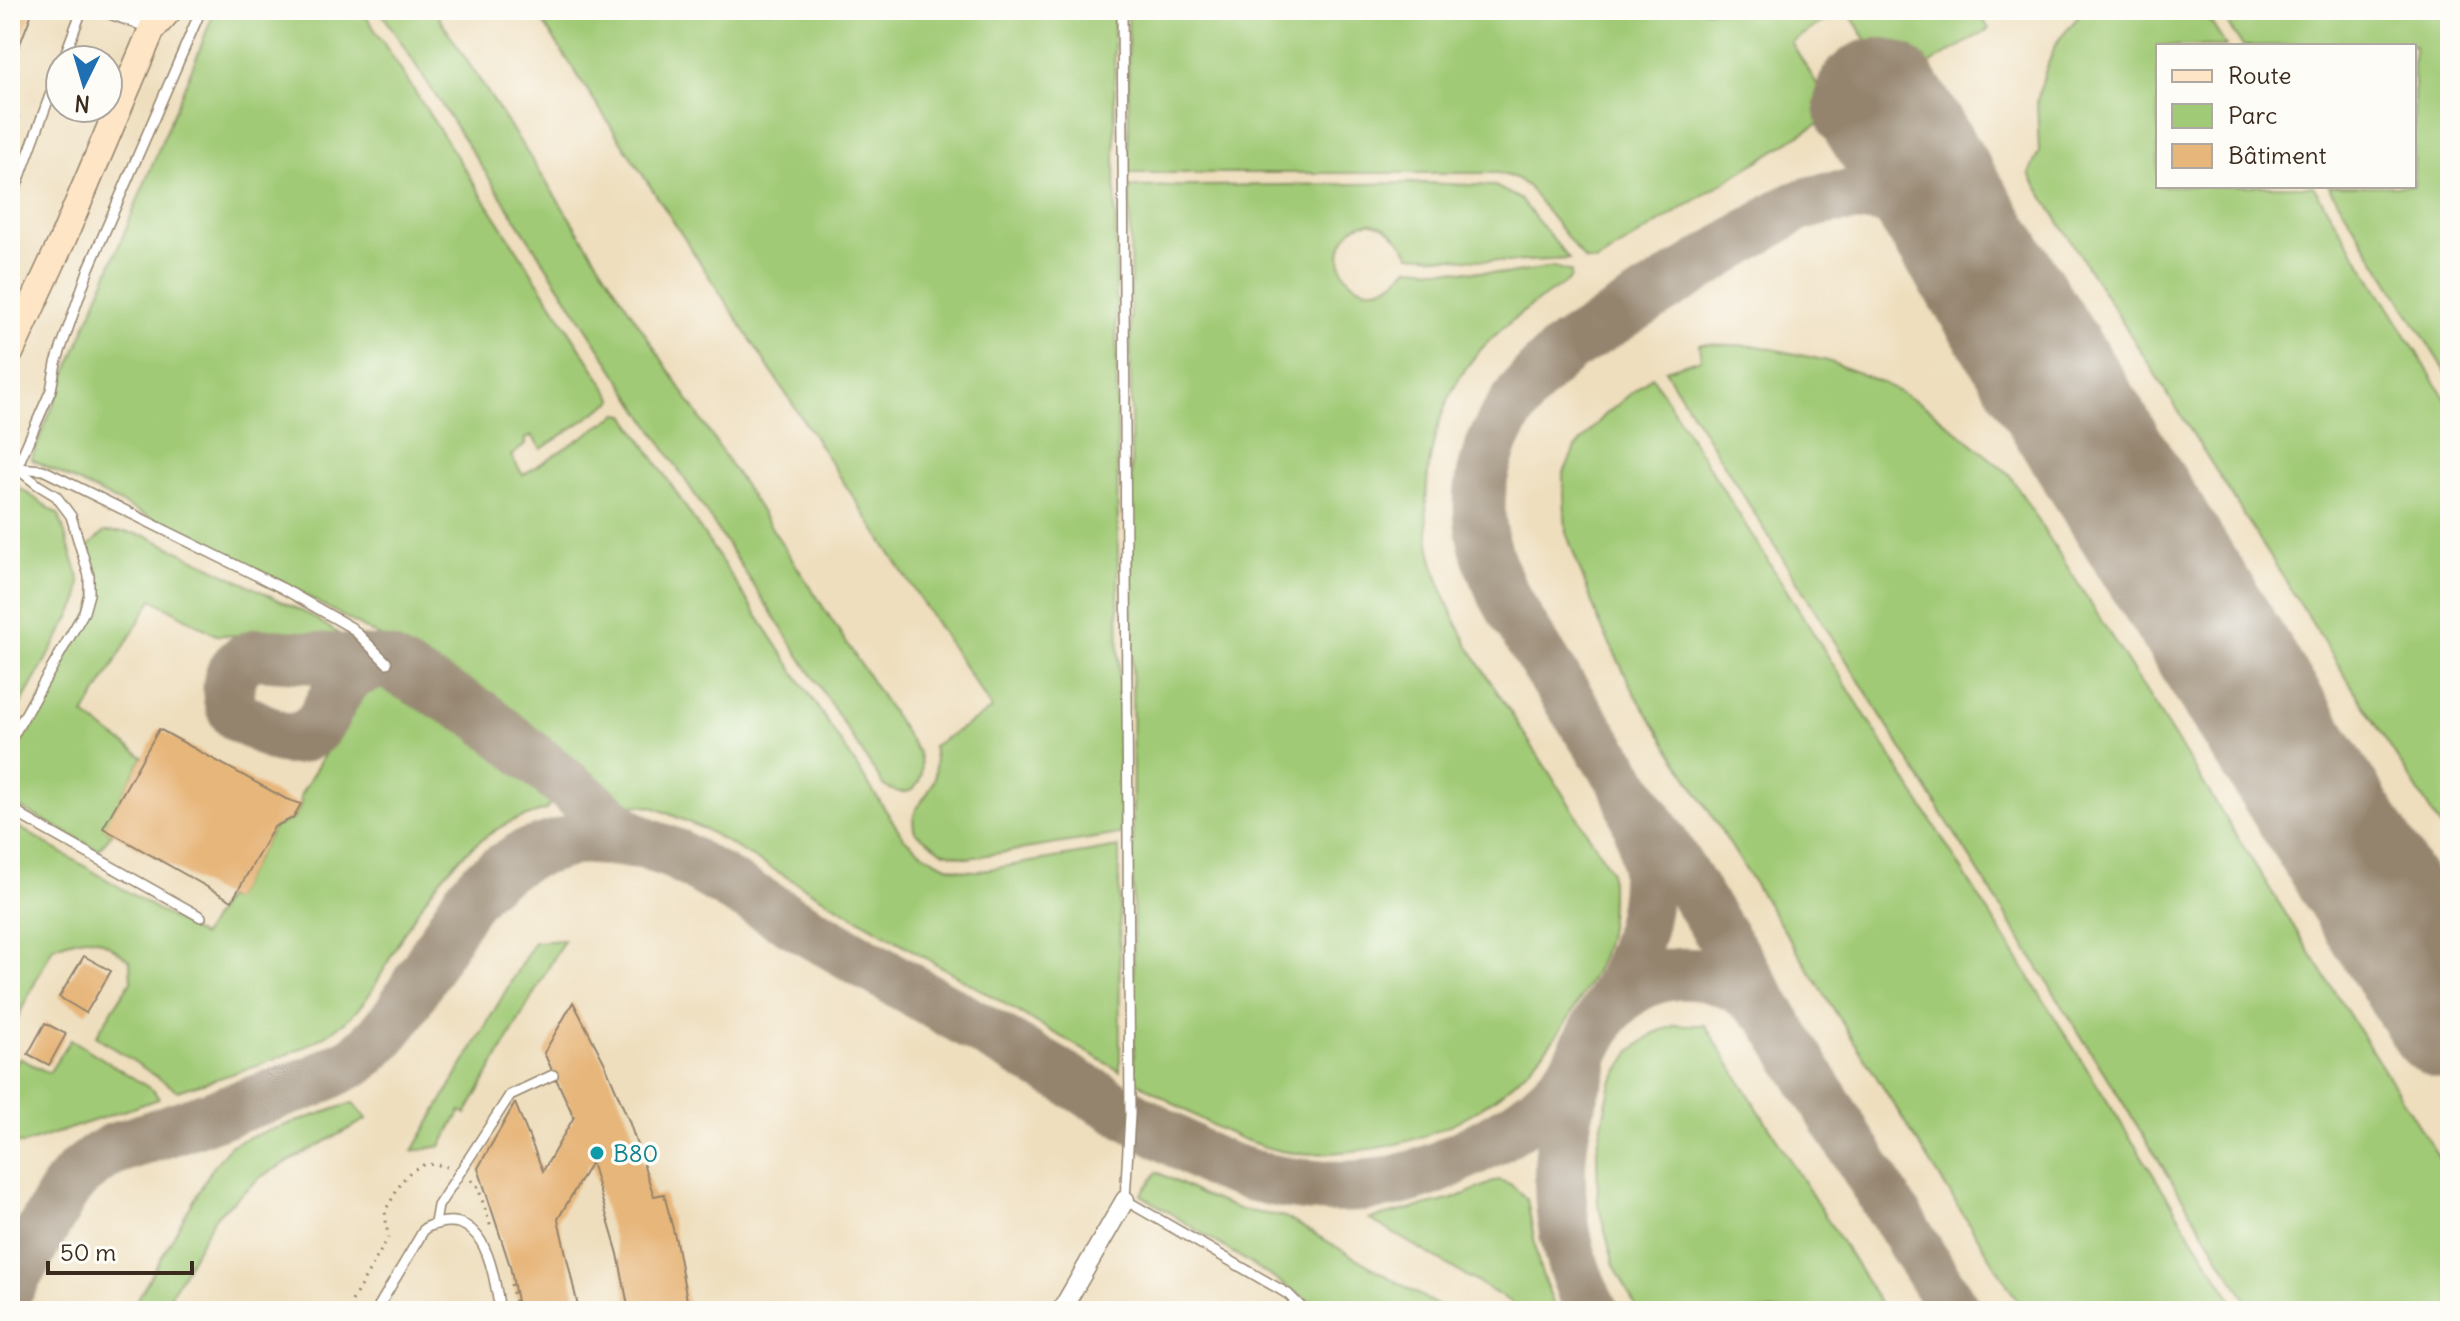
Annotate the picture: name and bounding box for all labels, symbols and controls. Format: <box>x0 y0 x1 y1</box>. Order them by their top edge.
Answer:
north arrow <box>44 44 124 124</box>
legend <box>2156 44 2416 188</box>
text: Route <box>2228 60 2291 90</box>
text: N <box>73 89 91 119</box>
text: Parc <box>2228 100 2277 130</box>
text: Bâtiment <box>2228 140 2327 170</box>
place label: B80 <box>613 1138 658 1168</box>
marker: B80 <box>588 1144 606 1162</box>
scale bar <box>48 1225 192 1275</box>
text: 50 m <box>60 1237 116 1267</box>

